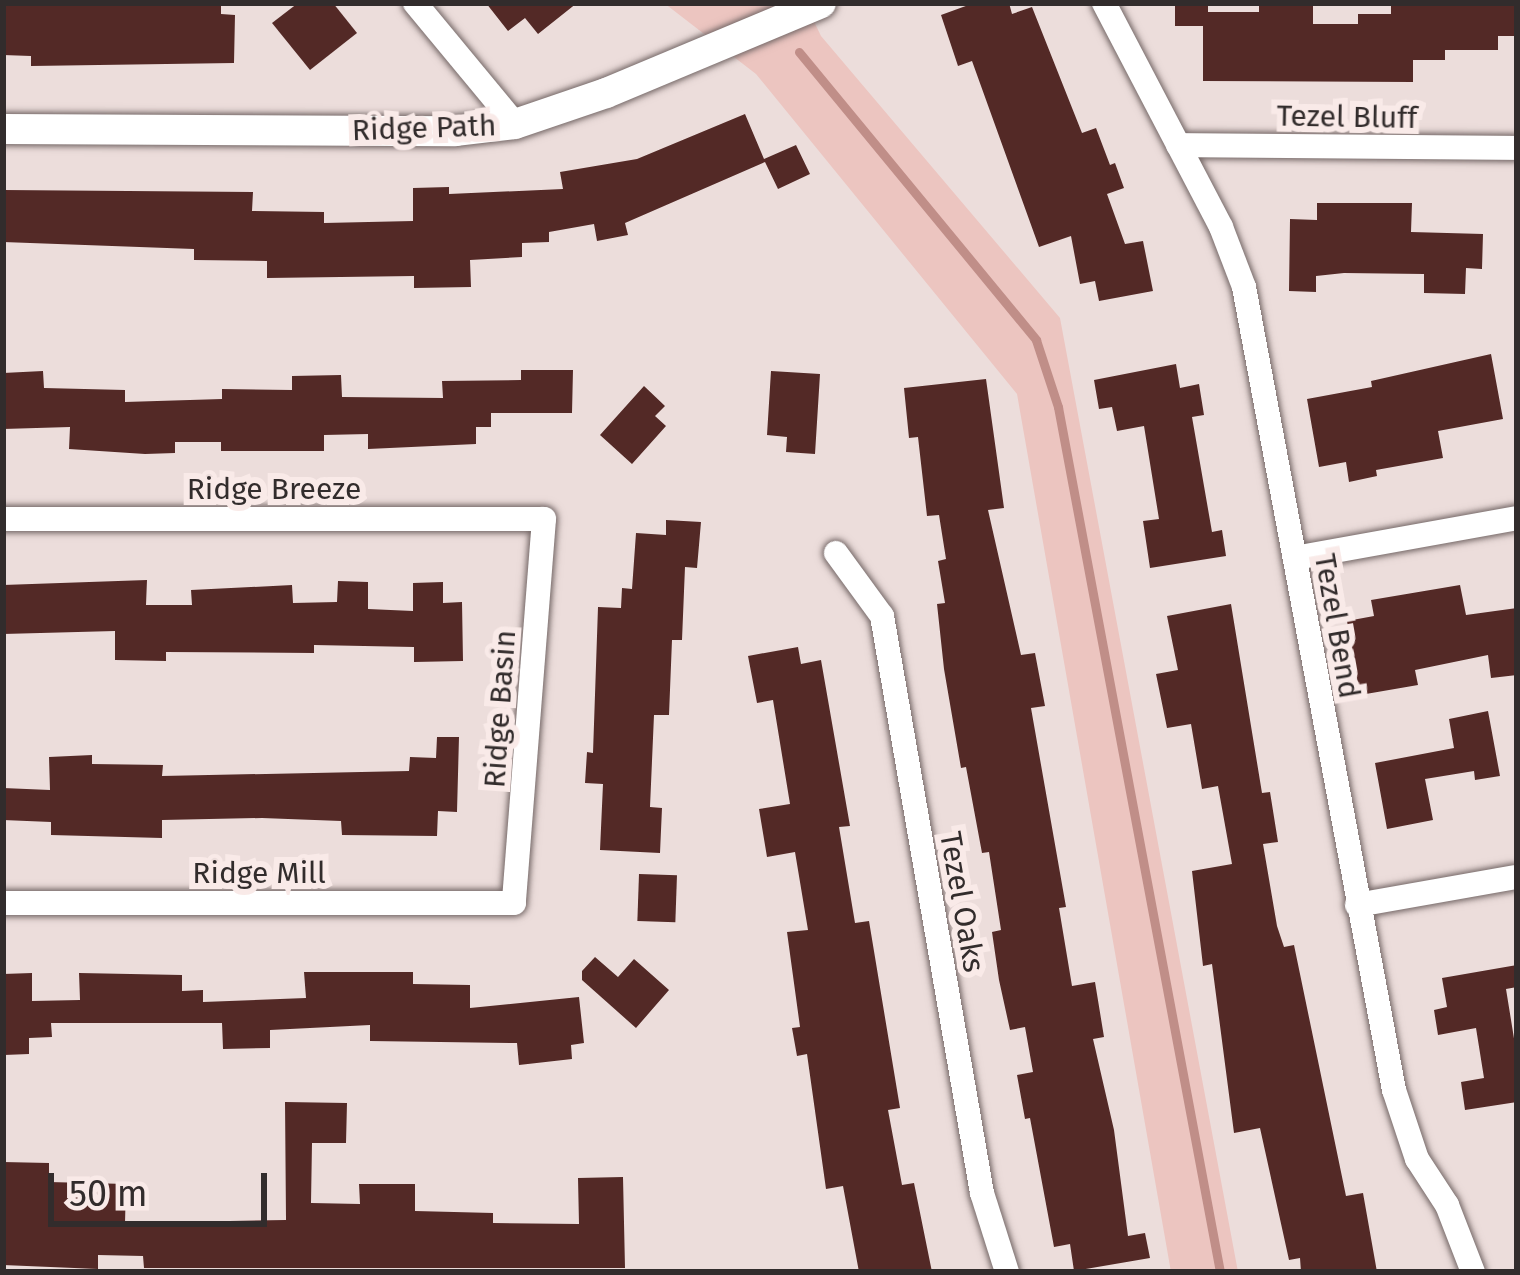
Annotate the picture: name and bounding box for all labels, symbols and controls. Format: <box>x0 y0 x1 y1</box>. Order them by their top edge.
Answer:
street label: Tezel Bluff <box>1276 98 1418 136</box>
street label: Ridge Path <box>351 107 497 149</box>
street label: Ridge Breeze <box>187 471 361 507</box>
street label: Tezel Bend <box>1307 551 1367 701</box>
street label: Ridge Basin <box>477 629 523 789</box>
street label: Tezel Oaks <box>932 829 992 975</box>
street label: Ridge Mill <box>192 855 326 891</box>
scale bar <box>54 1149 273 1223</box>
text: 50 m <box>69 1172 148 1216</box>

